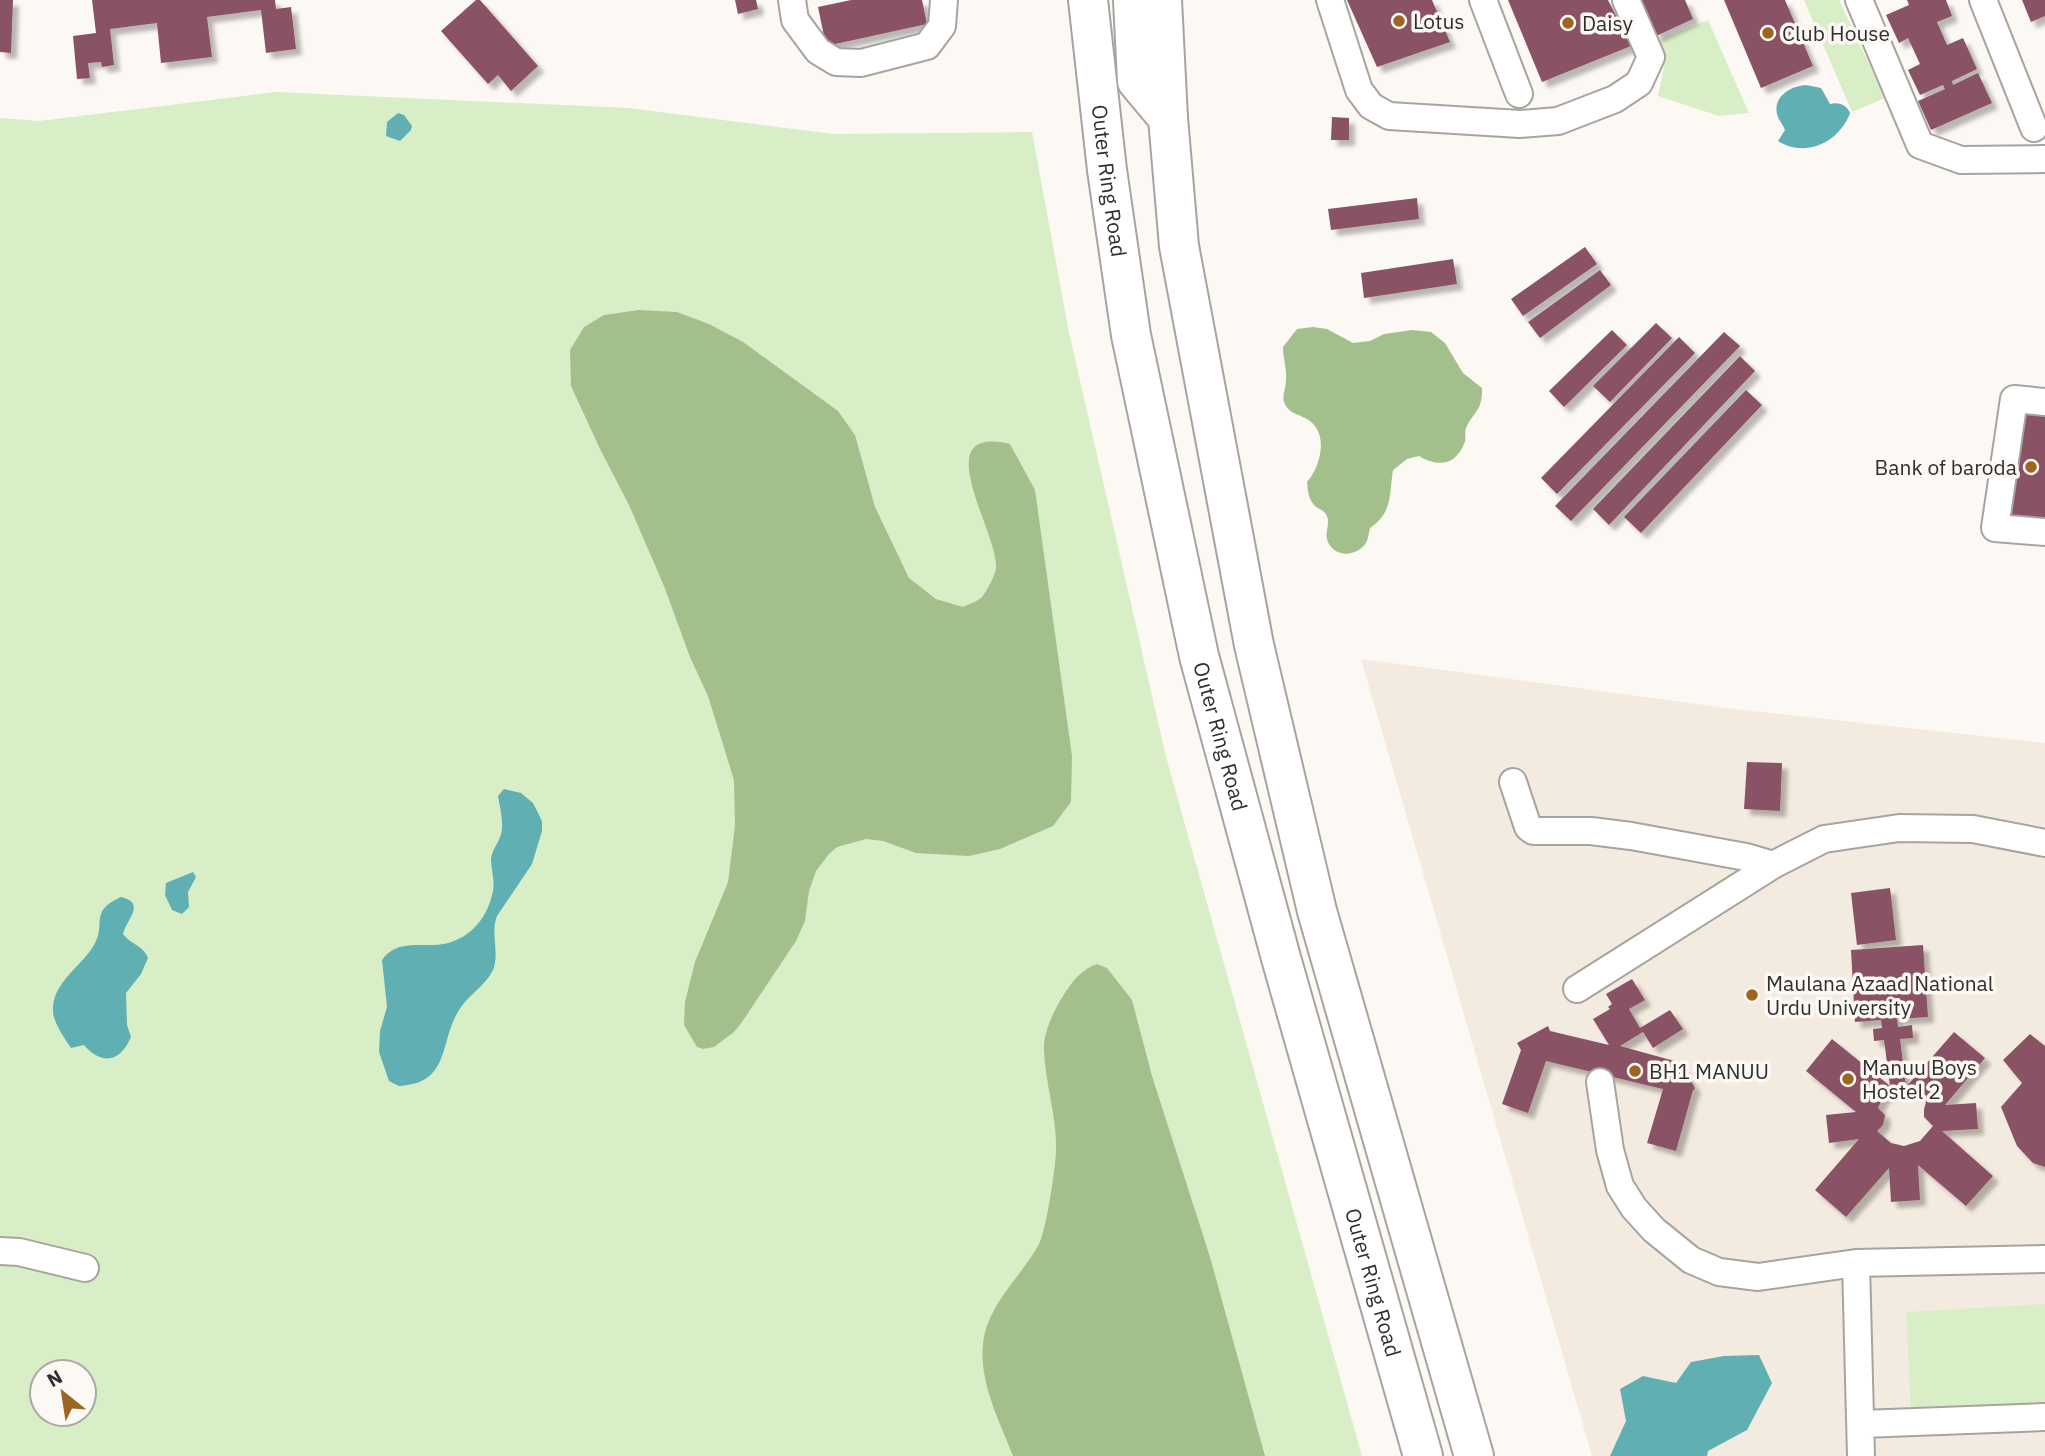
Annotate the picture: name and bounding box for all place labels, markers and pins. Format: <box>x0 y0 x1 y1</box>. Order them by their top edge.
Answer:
place label: Lotus <box>1413 7 1465 35</box>
place label: Daisy <box>1582 9 1633 37</box>
marker: Lotus <box>1391 13 1407 29</box>
marker: Daisy <box>1560 15 1576 31</box>
place label: Club House <box>1782 19 1890 47</box>
marker: Club House <box>1760 25 1776 41</box>
place label: Bank of baroda <box>1875 453 2017 481</box>
marker: Bank of baroda <box>2023 459 2039 475</box>
place label: Maulana Azaad National Urdu University <box>1766 969 1994 1021</box>
marker: Maulana Azaad National Urdu University <box>1744 987 1760 1003</box>
place label: Manuu Boys Hostel 2 <box>1862 1053 1977 1105</box>
place label: BH1 MANUU <box>1649 1057 1769 1085</box>
marker: BH1 MANUU <box>1627 1063 1643 1079</box>
marker: Manuu Boys Hostel 2 <box>1840 1071 1856 1087</box>

